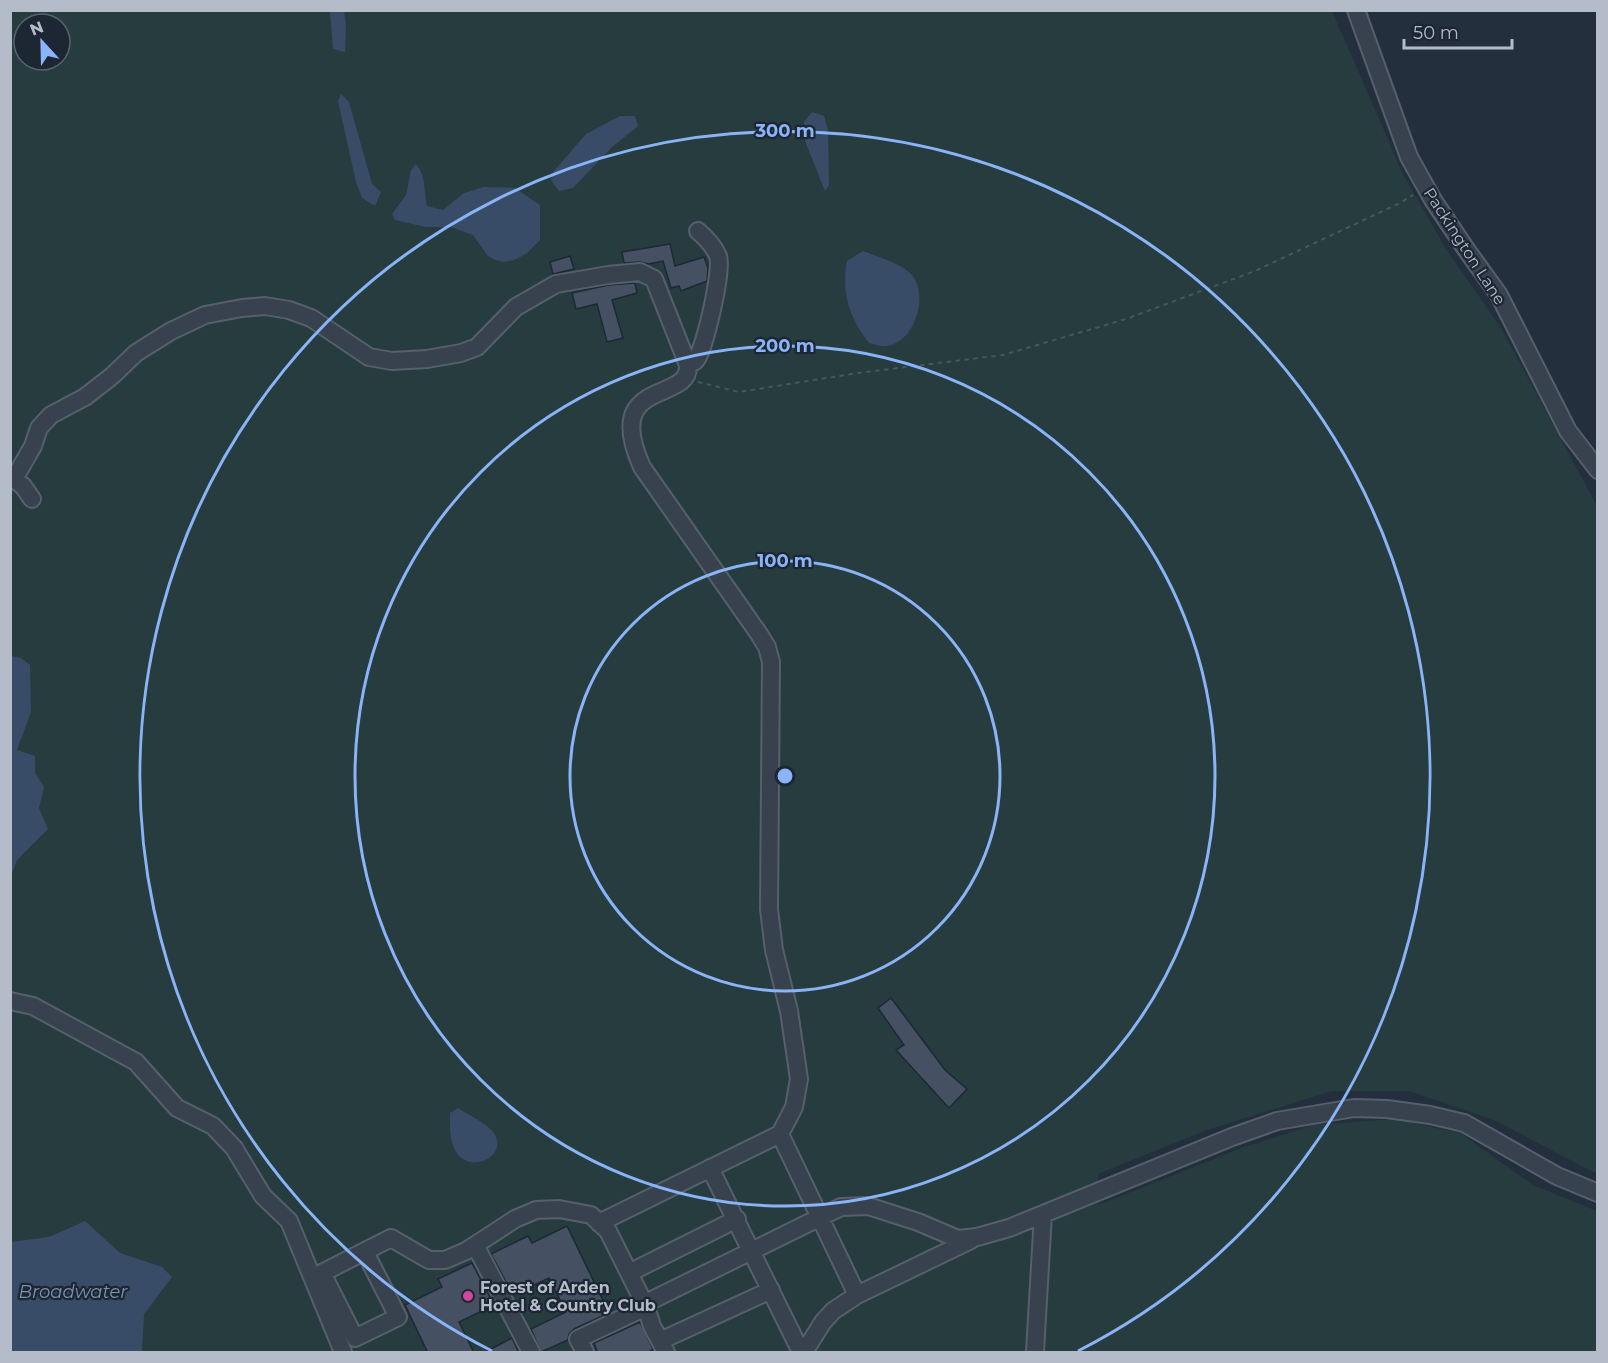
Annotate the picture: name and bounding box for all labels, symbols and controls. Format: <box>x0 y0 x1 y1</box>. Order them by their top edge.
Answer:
north arrow <box>12 12 72 72</box>
scale bar <box>1404 12 1512 50</box>
text: N <box>27 17 46 40</box>
text: 50 m <box>1413 22 1459 44</box>
text: 300 m <box>754 120 815 142</box>
street label: Packington Lane <box>1420 184 1510 308</box>
text: 200 m <box>755 335 815 357</box>
text: 100 m <box>757 550 813 572</box>
centre of rings <box>775 766 795 786</box>
place label: Forest of Arden Hotel & Country Club <box>480 1278 656 1315</box>
water label: Broadwater <box>18 1281 128 1303</box>
marker: Forest of Arden Hotel & Country Club <box>461 1289 475 1303</box>

